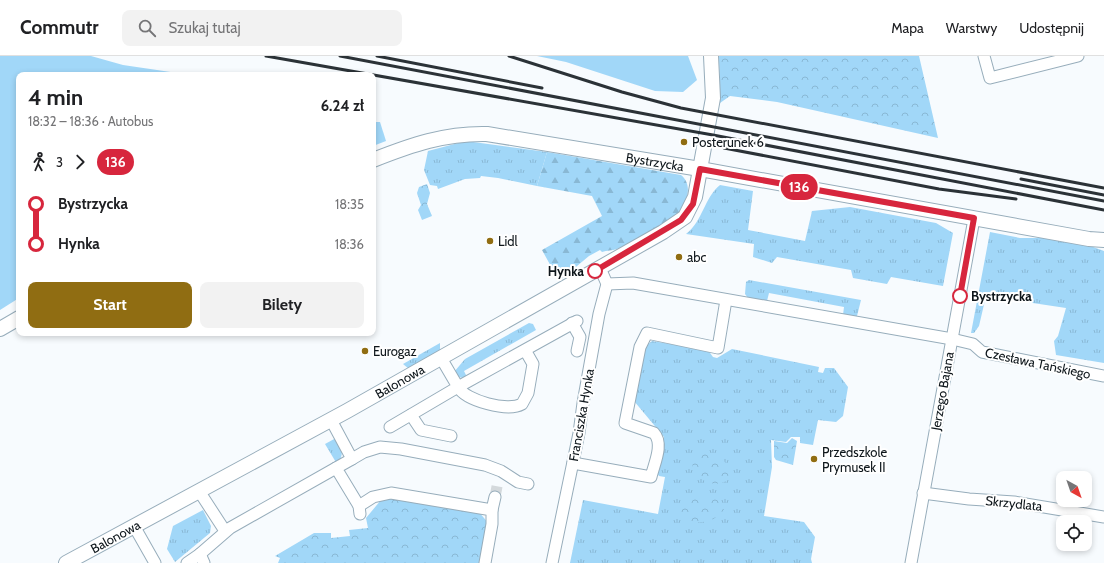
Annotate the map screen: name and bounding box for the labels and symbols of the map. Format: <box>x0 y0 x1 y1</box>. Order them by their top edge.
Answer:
place label: Posterunek 6 <box>692 134 764 150</box>
marker: Posterunek 6 <box>679 137 689 147</box>
street label: Bystrzycka <box>625 149 686 174</box>
line badge: 136 <box>776 174 822 200</box>
place label: Lidl <box>498 233 518 249</box>
marker: Lidl <box>485 236 495 246</box>
place label: abc <box>687 249 706 265</box>
marker: abc <box>674 252 684 262</box>
place label: Hynka <box>548 263 585 279</box>
marker: Hynka <box>587 263 603 279</box>
marker: Bystrzycka <box>952 288 968 304</box>
place label: Bystrzycka <box>971 288 1032 304</box>
place label: Eurogaz <box>373 343 417 359</box>
street label: Czesława Tańskiego <box>984 344 1092 382</box>
marker: Eurogaz <box>360 346 370 356</box>
street label: Jerzego Bajana <box>927 350 958 433</box>
street label: Balonowa <box>372 360 428 401</box>
street label: Franciszka Hynka <box>565 367 597 463</box>
place label: Przedszkole Prymusek II <box>822 444 887 475</box>
marker: Przedszkole Prymusek II <box>809 454 819 464</box>
north arrow <box>1056 471 1092 507</box>
street label: Skrzydlata <box>985 492 1044 514</box>
street label: Balonowa <box>88 516 144 556</box>

